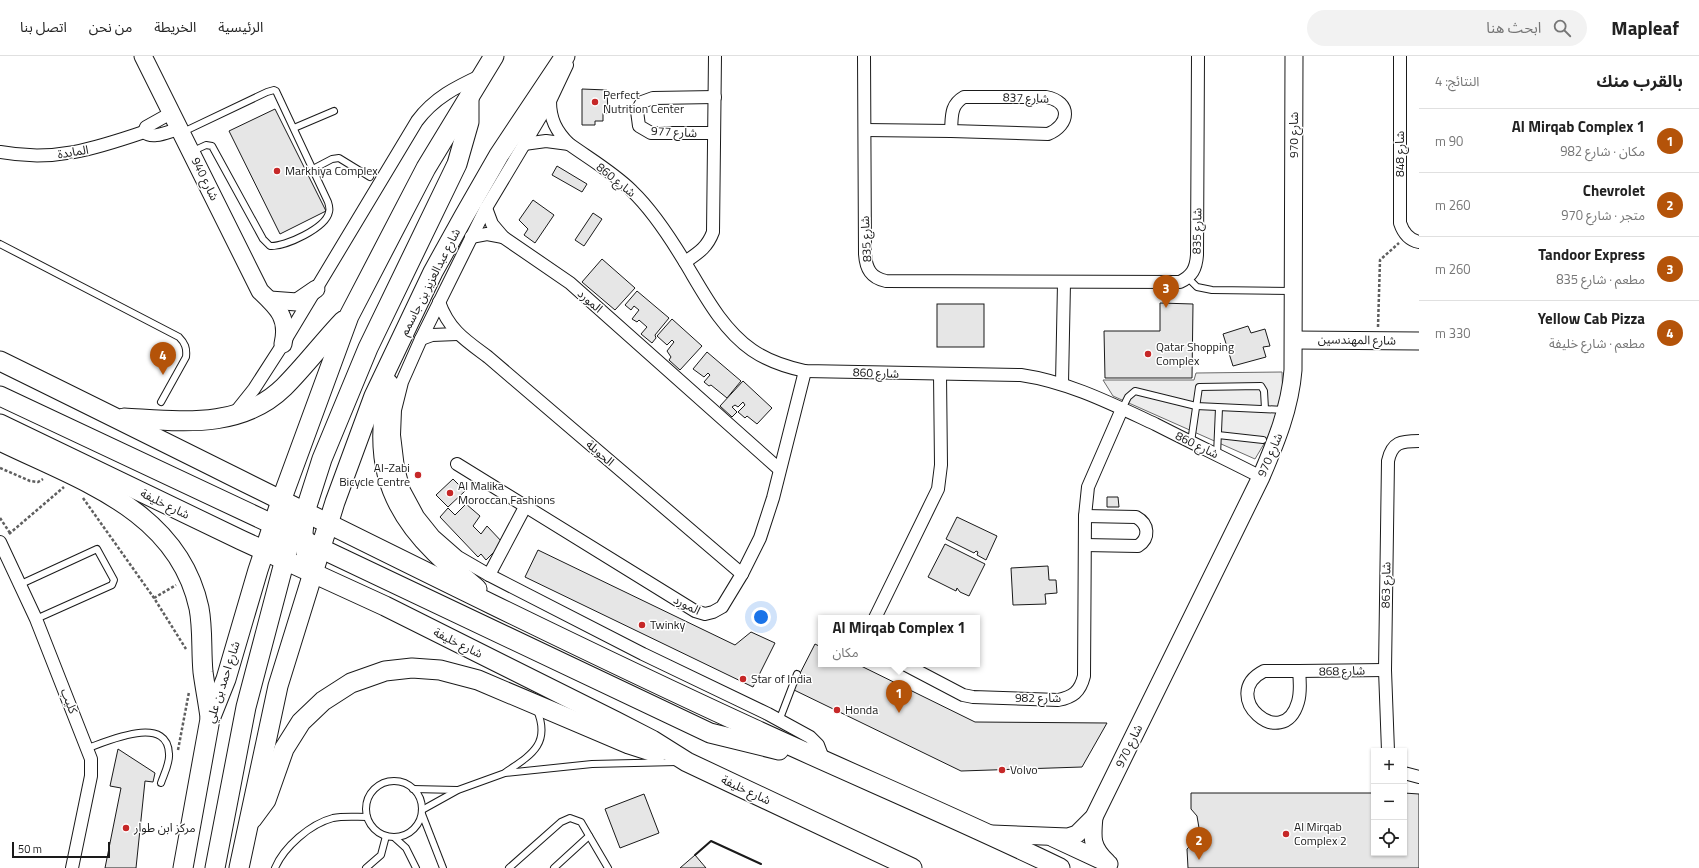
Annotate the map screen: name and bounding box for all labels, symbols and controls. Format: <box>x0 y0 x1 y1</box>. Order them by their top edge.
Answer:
search box <box>1307 10 1587 46</box>
text: Mapleaf <box>1611 13 1679 42</box>
text: اتصل بنا <box>20 16 67 37</box>
text: من نحن <box>89 16 132 37</box>
text: الخريطة <box>154 16 196 37</box>
text: الرئيسية <box>218 16 263 37</box>
text: ابحث هنا <box>1486 16 1541 39</box>
icon: search <box>1551 17 1573 39</box>
text: بالقرب منك <box>1596 68 1683 94</box>
text: النتائج: 4 <box>1435 71 1479 91</box>
place label: Perfect Nutrition Center <box>603 85 684 118</box>
street label: شارع 837 <box>1003 87 1049 108</box>
marker: Perfect Nutrition Center <box>590 97 600 107</box>
street label: شارع 970 <box>1284 112 1303 158</box>
text: Al Mirqab Complex 1 <box>1512 115 1645 138</box>
street label: شارع 977 <box>650 121 698 142</box>
street label: شارع 848 <box>1390 131 1409 177</box>
text: 90 m <box>1435 131 1463 151</box>
text: 1 <box>1666 131 1674 151</box>
street label: المايدة <box>56 140 90 163</box>
text: مكان · شارع 982 <box>1560 141 1645 161</box>
street label: شارع 940 <box>187 154 224 204</box>
street label: شارع 860 <box>592 158 640 202</box>
place label: Markhiya Complex <box>285 161 378 180</box>
marker: Markhiya Complex <box>272 166 282 176</box>
text: Chevrolet <box>1583 179 1645 202</box>
text: 260 m <box>1435 195 1471 215</box>
text: 2 <box>1666 195 1674 215</box>
text: متجر · شارع 970 <box>1561 205 1645 225</box>
street label: شارع 835 <box>1187 208 1206 254</box>
street label: شارع 835 <box>855 215 876 263</box>
street label: شارع عبدالعزيز بن جاسمم <box>394 225 465 339</box>
text: Tandoor Express <box>1538 243 1645 266</box>
text: 260 m <box>1435 259 1471 279</box>
text: 3 <box>1666 259 1674 279</box>
text: مطعم · شارع 835 <box>1556 269 1645 289</box>
pin: 3 <box>1153 275 1179 308</box>
street label: المورد <box>573 284 607 317</box>
text: Yellow Cab Pizza <box>1538 307 1645 330</box>
text: 330 m <box>1435 323 1471 343</box>
text: 4 <box>1666 323 1674 343</box>
street label: شارع المهندسين <box>1318 329 1396 350</box>
text: مطعم · شارع خليفة <box>1549 333 1645 353</box>
place label: Qatar Shopping Complex <box>1156 337 1234 370</box>
pin: 4 <box>150 342 176 375</box>
marker: Qatar Shopping Complex <box>1143 349 1153 359</box>
street label: شارع 860 <box>853 362 899 383</box>
street label: شارع 860 <box>1172 426 1222 463</box>
street label: شارع 970 <box>1252 430 1287 480</box>
street label: الحويلة <box>582 435 619 470</box>
place label: Al-Zabi Bicycle Centre <box>339 458 410 491</box>
marker: Al-Zabi Bicycle Centre <box>413 470 423 480</box>
place label: Al Malika Moroccan Fashions <box>458 476 556 509</box>
street label: شارع خليفة <box>137 483 193 524</box>
marker: Al Malika Moroccan Fashions <box>445 488 455 498</box>
street label: شارع 863 <box>1376 562 1395 608</box>
street label: المورد <box>670 590 704 620</box>
your location <box>751 607 771 627</box>
place label: Twinky <box>650 615 685 634</box>
popup <box>818 615 980 667</box>
text: Al Mirqab Complex 1 <box>832 616 966 639</box>
marker: Twinky <box>637 620 647 630</box>
street label: شارع خليفة <box>430 622 486 663</box>
street label: شارع احمد بن علي <box>200 638 245 725</box>
text: مكان <box>832 642 859 662</box>
street label: شارع 868 <box>1319 661 1365 680</box>
place label: Star of India <box>751 669 812 688</box>
marker: Star of India <box>738 674 748 684</box>
pin: 1 <box>886 680 912 713</box>
street label: كليب <box>56 685 84 717</box>
street label: شارع 982 <box>1015 688 1061 707</box>
place label: Honda <box>845 700 878 719</box>
marker: Honda <box>832 705 842 715</box>
street label: شارع 970 <box>1110 721 1147 771</box>
map controls <box>1371 748 1407 856</box>
button: + <box>1371 748 1407 784</box>
place label: Volvo <box>1010 760 1038 779</box>
marker: Volvo <box>997 765 1007 775</box>
street label: شارع خليفة <box>718 770 774 809</box>
button: − <box>1371 784 1407 820</box>
place label: Al Mirqab Complex 2 <box>1294 817 1347 850</box>
place label: مركز ابن طوار <box>133 818 195 837</box>
button: locate <box>1371 820 1407 856</box>
marker: مركز ابن طوار <box>121 823 131 833</box>
pin: 2 <box>1186 827 1212 860</box>
marker: Al Mirqab Complex 2 <box>1281 829 1291 839</box>
scale bar <box>12 840 110 859</box>
text: 50 m <box>18 841 42 857</box>

